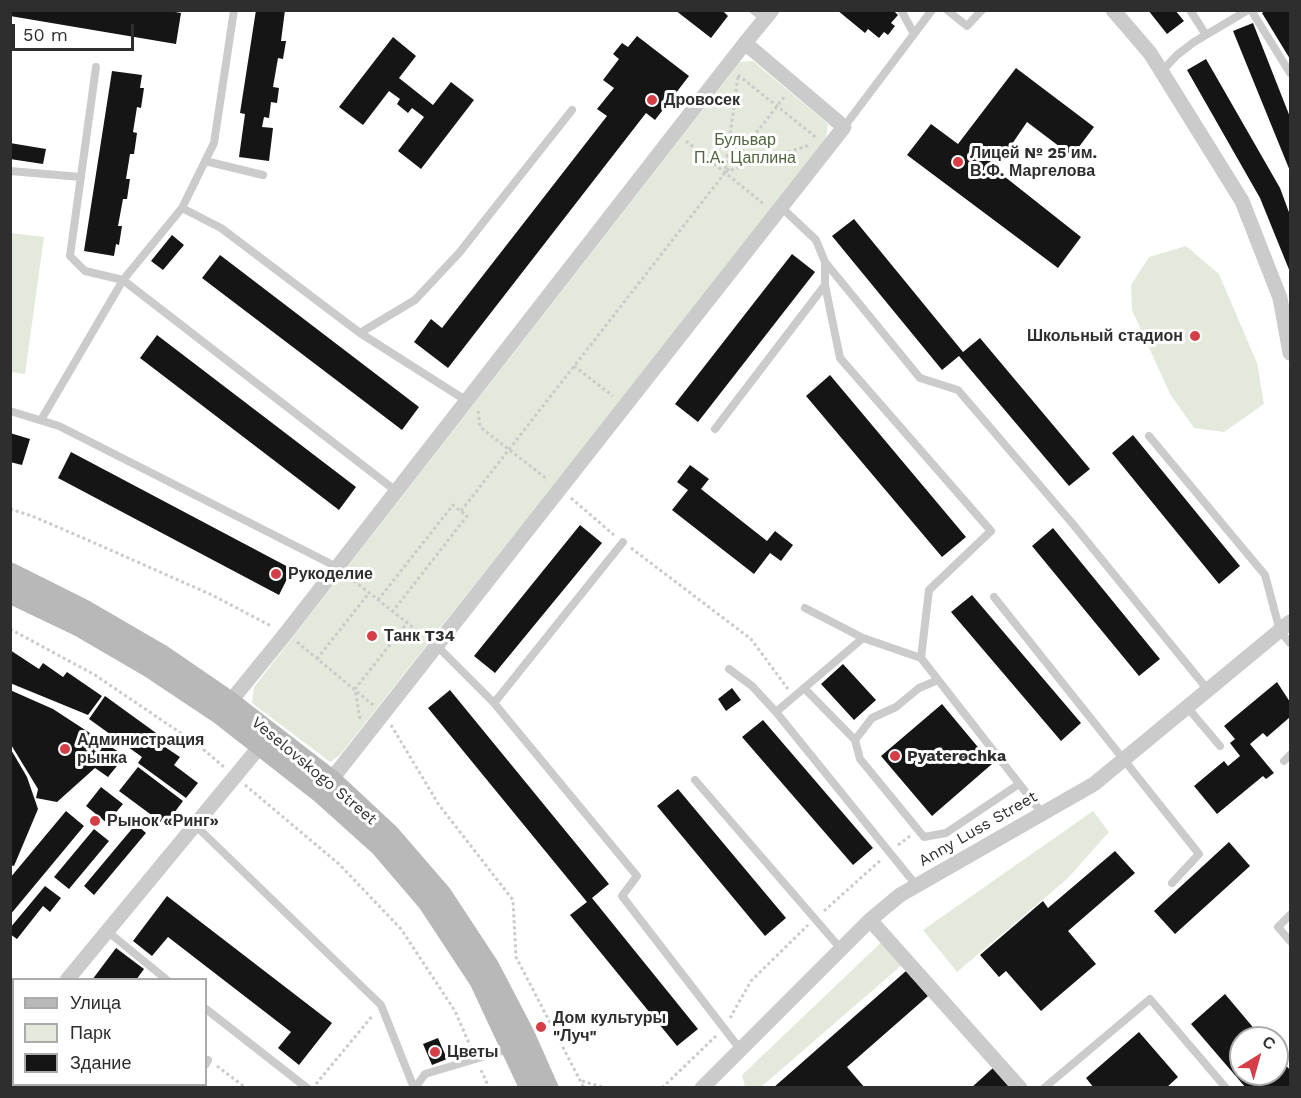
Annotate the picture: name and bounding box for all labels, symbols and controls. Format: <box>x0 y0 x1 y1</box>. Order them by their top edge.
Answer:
scale bar <box>15 12 136 50</box>
text: 50 m <box>23 24 68 45</box>
place label: Дровосек <box>664 90 740 110</box>
marker: Дровосек <box>645 93 659 107</box>
park label: Бульвар П.А. Цаплина <box>694 130 796 168</box>
place label: Лицей № 25 им. В.Ф. Маргелова <box>970 143 1097 181</box>
marker: Лицей № 25 им. В.Ф. Маргелова <box>951 155 965 169</box>
place label: Школьный стадион <box>1027 326 1183 346</box>
marker: Школьный стадион <box>1188 329 1202 343</box>
place label: Рукоделие <box>288 564 373 584</box>
marker: Рукоделие <box>269 567 283 581</box>
place label: Танк T34 <box>384 626 455 646</box>
marker: Танк T34 <box>365 629 379 643</box>
street label: Veselovskogo Street <box>247 713 381 829</box>
place label: Администрация рынка <box>77 730 204 768</box>
marker: Администрация рынка <box>58 742 72 756</box>
place label: Pyaterochka <box>907 746 1006 766</box>
marker: Pyaterochka <box>888 749 902 763</box>
street label: Anny Luss Street <box>915 787 1041 871</box>
place label: Рынок «Ринг» <box>107 811 219 831</box>
marker: Рынок «Ринг» <box>88 814 102 828</box>
legend <box>12 978 207 1086</box>
text: Улица <box>70 992 121 1013</box>
place label: Дом культуры "Луч" <box>553 1008 666 1046</box>
marker: Дом культуры "Луч" <box>534 1020 548 1034</box>
text: Парк <box>70 1022 111 1043</box>
north arrow <box>1229 1026 1289 1086</box>
text: С <box>1259 1032 1279 1054</box>
place label: Цветы <box>447 1042 498 1062</box>
marker: Цветы <box>428 1045 442 1059</box>
text: Здание <box>70 1052 131 1073</box>

